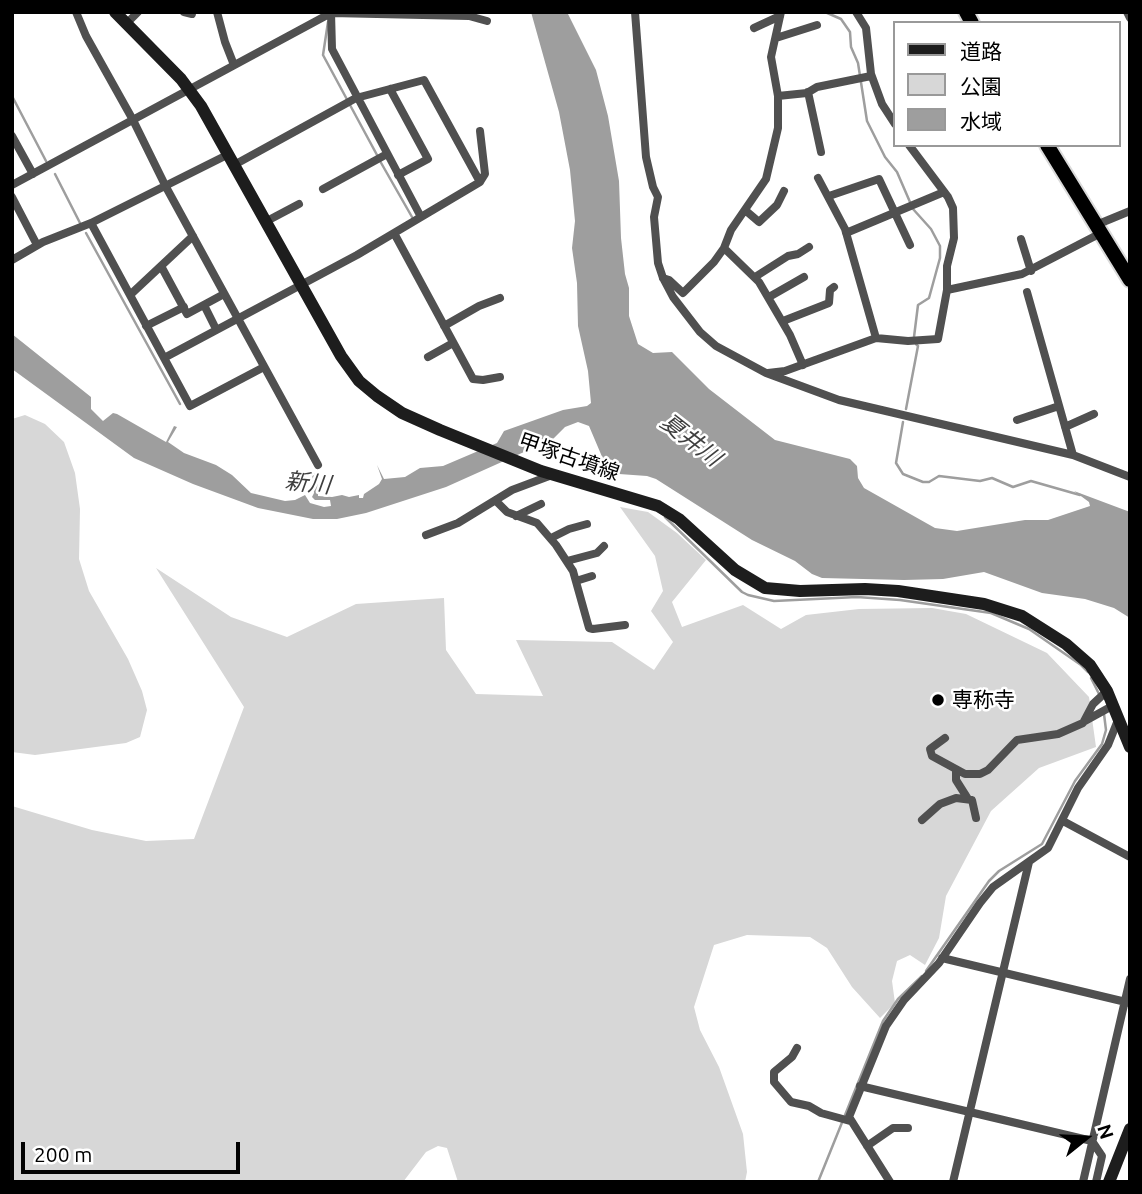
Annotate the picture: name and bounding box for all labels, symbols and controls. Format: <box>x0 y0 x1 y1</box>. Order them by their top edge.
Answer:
legend <box>894 21 1121 147</box>
text: 道路 <box>960 39 1002 63</box>
text: 公園 <box>960 74 1002 98</box>
text: 水域 <box>960 109 1002 133</box>
water label: 夏井川 <box>655 408 727 472</box>
street label: 甲塚古墳線 <box>515 428 623 486</box>
water label: 新川 <box>284 467 332 499</box>
place label: 専称寺 <box>952 687 1015 713</box>
marker: 専称寺 <box>930 692 946 708</box>
north arrow <box>1051 1103 1121 1173</box>
text: N <box>1093 1121 1119 1142</box>
scale bar <box>24 1128 243 1172</box>
text: 200 m <box>34 1142 92 1166</box>

